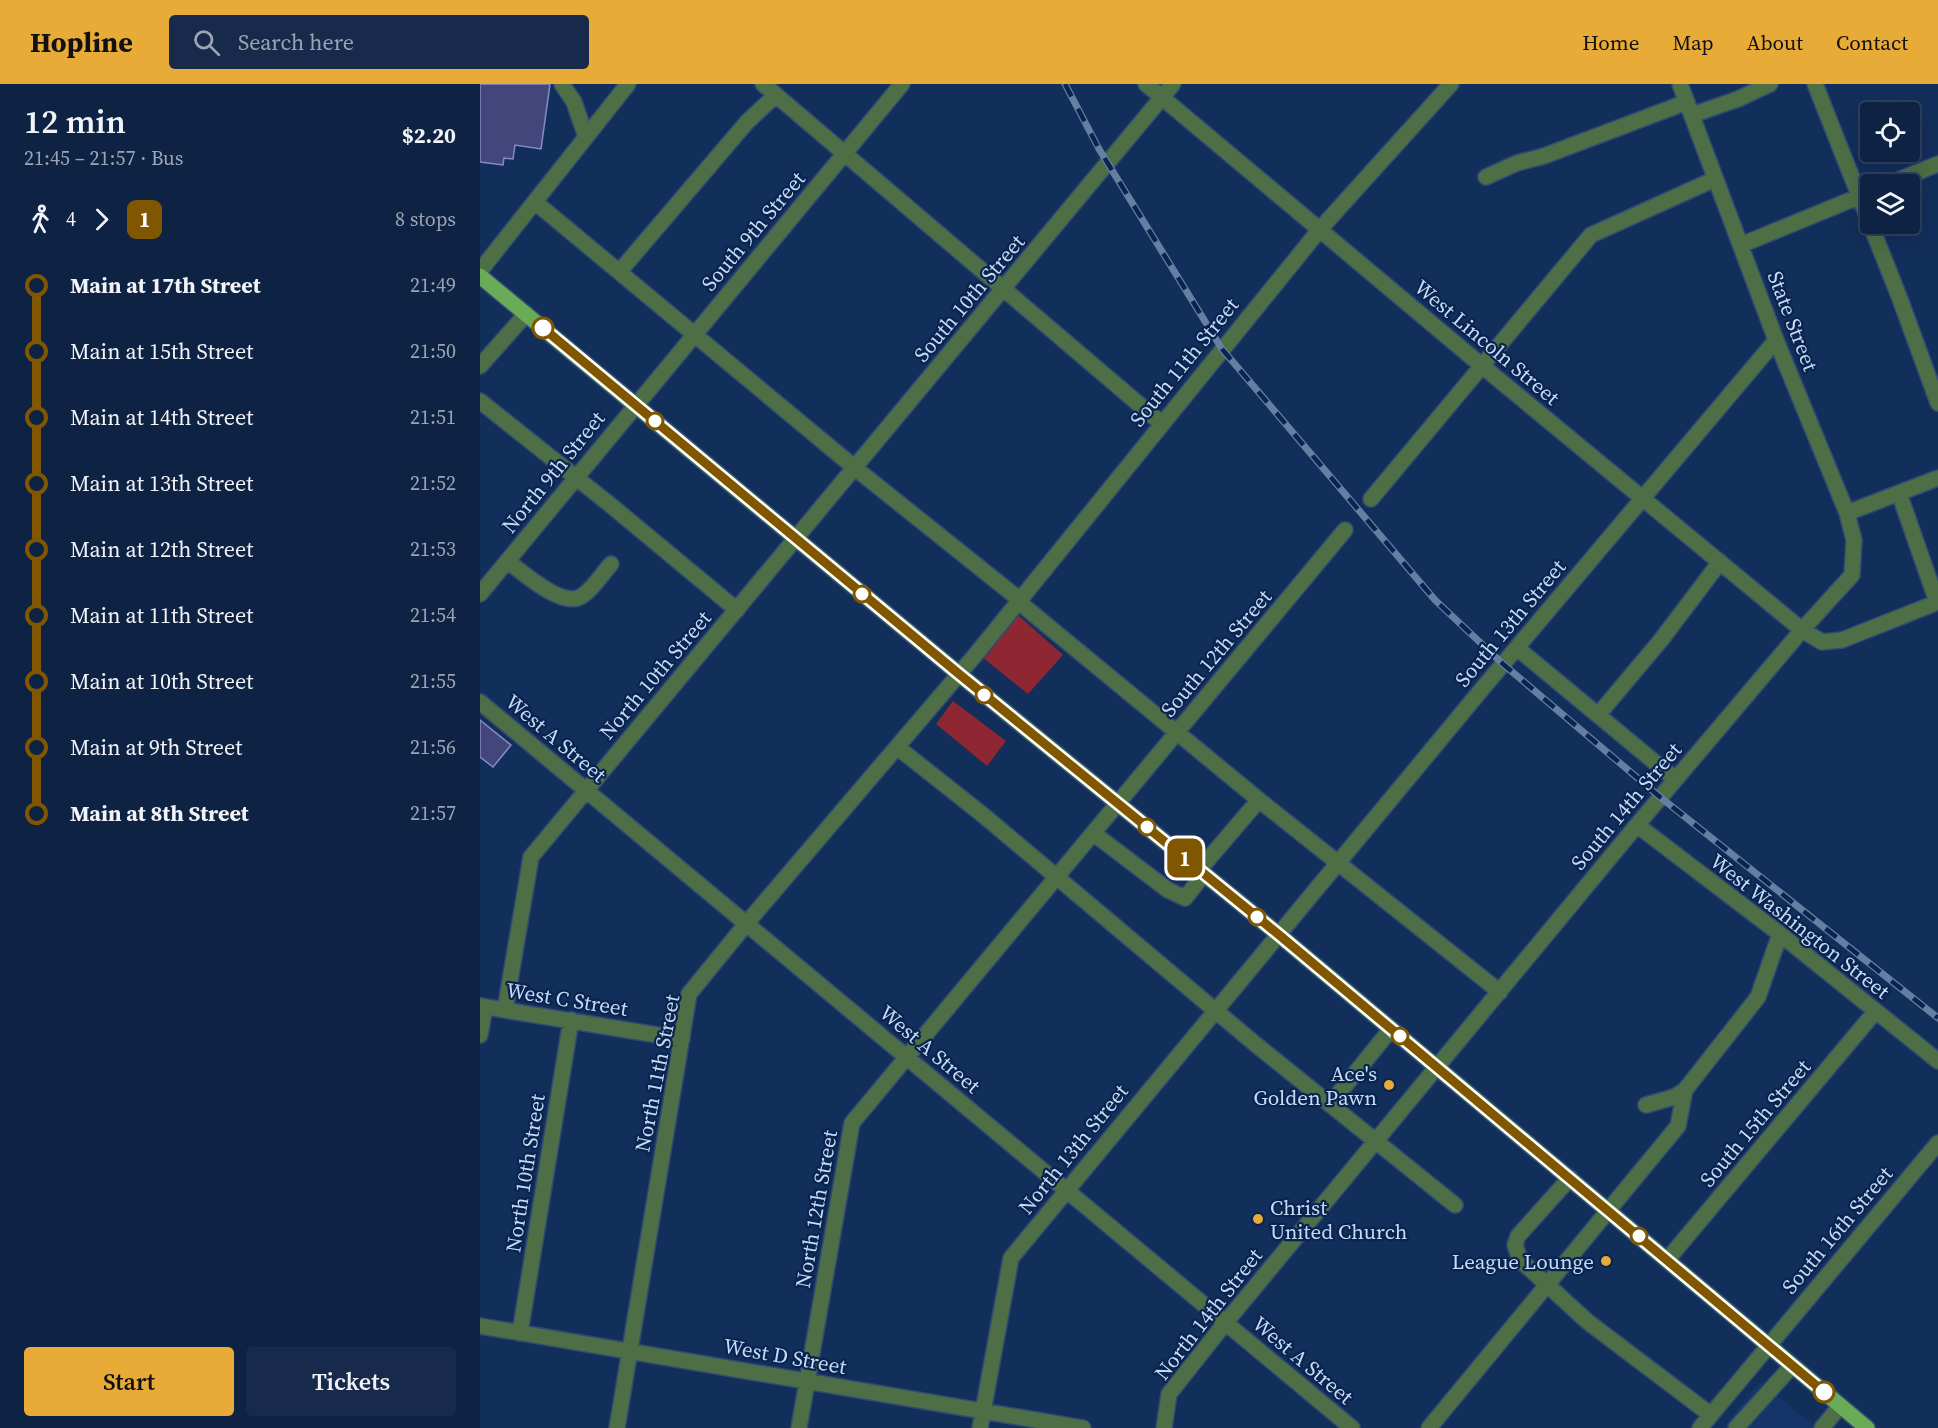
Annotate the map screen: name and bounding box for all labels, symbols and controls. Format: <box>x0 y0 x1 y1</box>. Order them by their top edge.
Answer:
search box <box>169 15 589 69</box>
text: Hopline <box>30 23 133 61</box>
icon: search <box>190 26 223 59</box>
text: Search here <box>238 27 354 57</box>
text: Home <box>1582 28 1640 57</box>
text: Map <box>1673 28 1714 57</box>
text: About <box>1747 28 1803 57</box>
text: Contact <box>1836 28 1908 57</box>
text: 12 min <box>24 99 126 144</box>
map controls <box>1860 102 1920 234</box>
button: locate <box>1860 102 1920 162</box>
text: $2.20 <box>402 120 456 150</box>
text: 21:45 – 21:57 · Bus <box>24 144 183 172</box>
street label: South 9th Street <box>694 165 812 297</box>
button: layers <box>1860 174 1920 234</box>
icon: walk <box>24 203 57 236</box>
icon: forward <box>85 203 118 236</box>
text: 4 <box>66 205 76 233</box>
text: 1 <box>139 205 150 234</box>
text: 8 stops <box>395 205 456 233</box>
street label: South 10th Street <box>907 228 1031 368</box>
street label: State Street <box>1761 267 1825 375</box>
text: Main at 17th Street <box>70 270 261 300</box>
text: 21:49 <box>410 271 456 299</box>
street label: West Lincoln Street <box>1408 273 1566 412</box>
street label: South 11th Street <box>1123 291 1245 433</box>
unlabelled marker <box>532 317 554 339</box>
text: Main at 15th Street <box>70 336 253 366</box>
text: 21:50 <box>410 337 456 365</box>
text: Main at 14th Street <box>70 402 253 432</box>
text: 21:51 <box>410 403 456 431</box>
street label: North 9th Street <box>495 405 611 539</box>
unlabelled marker <box>646 412 664 430</box>
text: Main at 13th Street <box>70 468 253 498</box>
text: 21:52 <box>410 469 456 497</box>
text: Main at 12th Street <box>70 534 253 564</box>
text: 21:53 <box>410 535 456 563</box>
street label: South 13th Street <box>1448 553 1572 693</box>
street label: South 12th Street <box>1154 583 1278 723</box>
unlabelled marker <box>853 585 871 603</box>
text: Main at 11th Street <box>70 600 253 630</box>
text: 21:54 <box>410 601 456 629</box>
street label: North 10th Street <box>592 604 718 746</box>
text: Main at 10th Street <box>70 666 253 696</box>
text: 21:55 <box>410 667 456 695</box>
unlabelled marker <box>975 686 993 704</box>
street label: West A Street <box>499 687 613 789</box>
text: Main at 9th Street <box>70 732 242 762</box>
text: 21:56 <box>410 733 456 761</box>
street label: South 14th Street <box>1564 736 1688 876</box>
text: Main at 8th Street <box>70 798 249 828</box>
text: 21:57 <box>410 799 456 827</box>
unlabelled marker <box>1138 818 1156 836</box>
line badge: 1 <box>1166 838 1204 878</box>
text: 1 <box>1179 844 1191 873</box>
street label: West Washington Street <box>1704 847 1896 1005</box>
unlabelled marker <box>1248 908 1266 926</box>
street label: West C Street <box>504 975 630 1023</box>
street label: North 11th Street <box>628 992 687 1154</box>
street label: West A Street <box>873 998 987 1100</box>
unlabelled marker <box>1391 1027 1409 1045</box>
street label: South 15th Street <box>1693 1053 1817 1193</box>
place label: Ace's Golden Pawn <box>1253 1059 1377 1112</box>
street label: North 13th Street <box>1011 1078 1135 1220</box>
marker: Ace's Golden Pawn <box>1382 1078 1396 1092</box>
street label: North 10th Street <box>498 1092 552 1254</box>
street label: North 12th Street <box>788 1128 844 1290</box>
street label: South 16th Street <box>1775 1160 1899 1300</box>
place label: Christ United Church <box>1270 1193 1407 1246</box>
marker: Christ United Church <box>1251 1212 1265 1226</box>
unlabelled marker <box>1630 1227 1648 1245</box>
street label: North 14th Street <box>1147 1242 1269 1386</box>
place label: League Lounge <box>1452 1247 1594 1276</box>
marker: League Lounge <box>1599 1254 1613 1268</box>
street label: West A Street <box>1246 1309 1360 1411</box>
street label: West D Street <box>721 1331 849 1381</box>
button: Start <box>24 1347 234 1416</box>
button: Tickets <box>246 1347 456 1416</box>
unlabelled marker <box>1813 1381 1835 1403</box>

